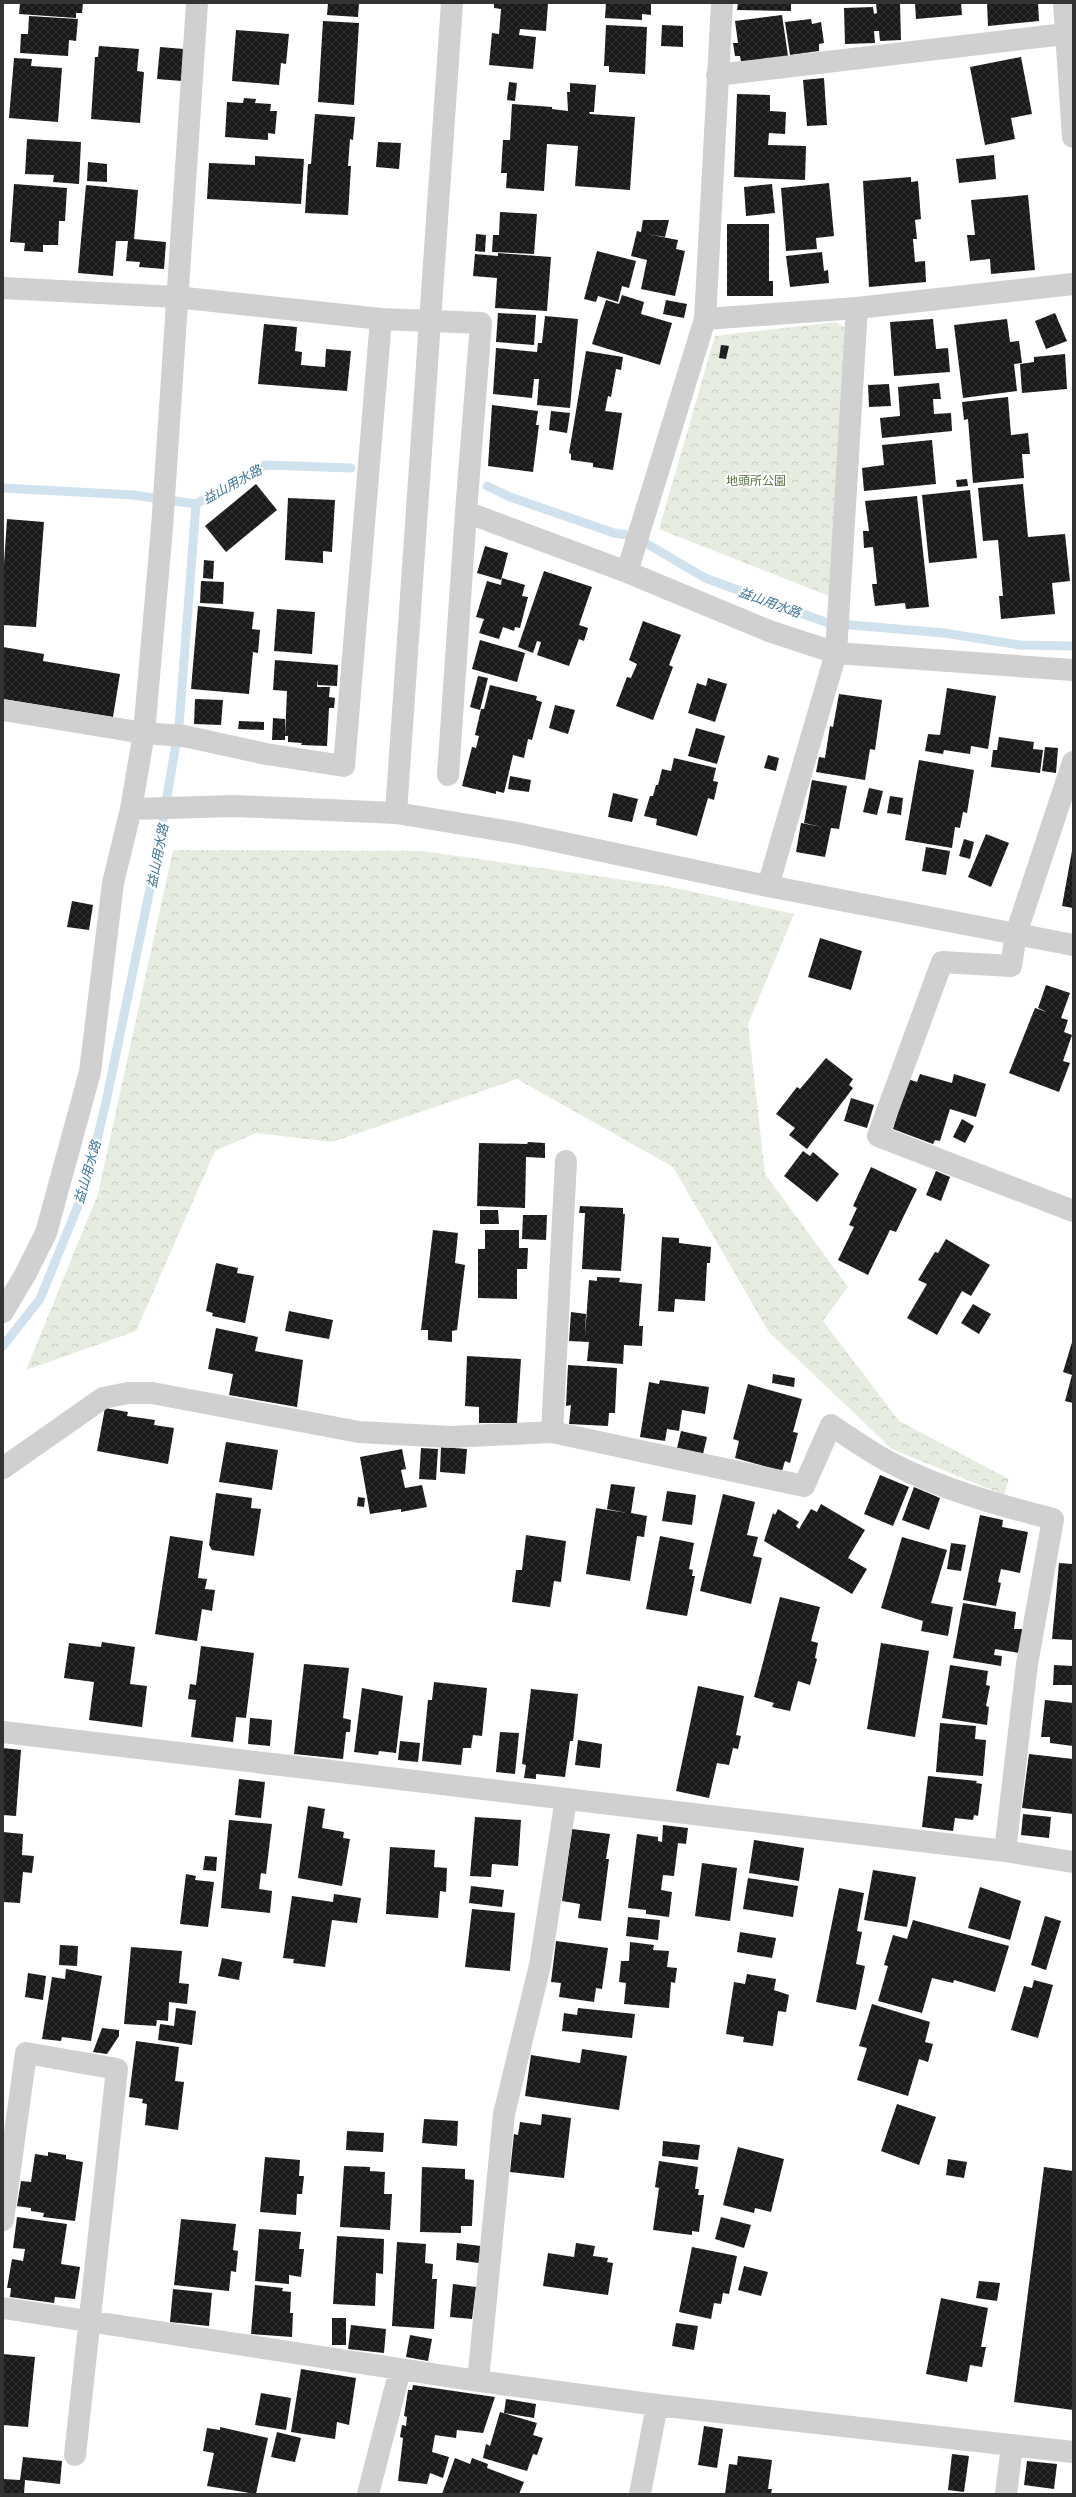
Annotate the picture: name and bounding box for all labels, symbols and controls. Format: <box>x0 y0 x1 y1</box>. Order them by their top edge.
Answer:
water label: 益山用水路 <box>200 461 266 508</box>
park label: 地頭所公園 <box>726 473 786 489</box>
water label: 益山用水路 <box>736 583 804 622</box>
water label: 益山用水路 <box>143 822 172 890</box>
water label: 益山用水路 <box>70 1138 105 1206</box>

